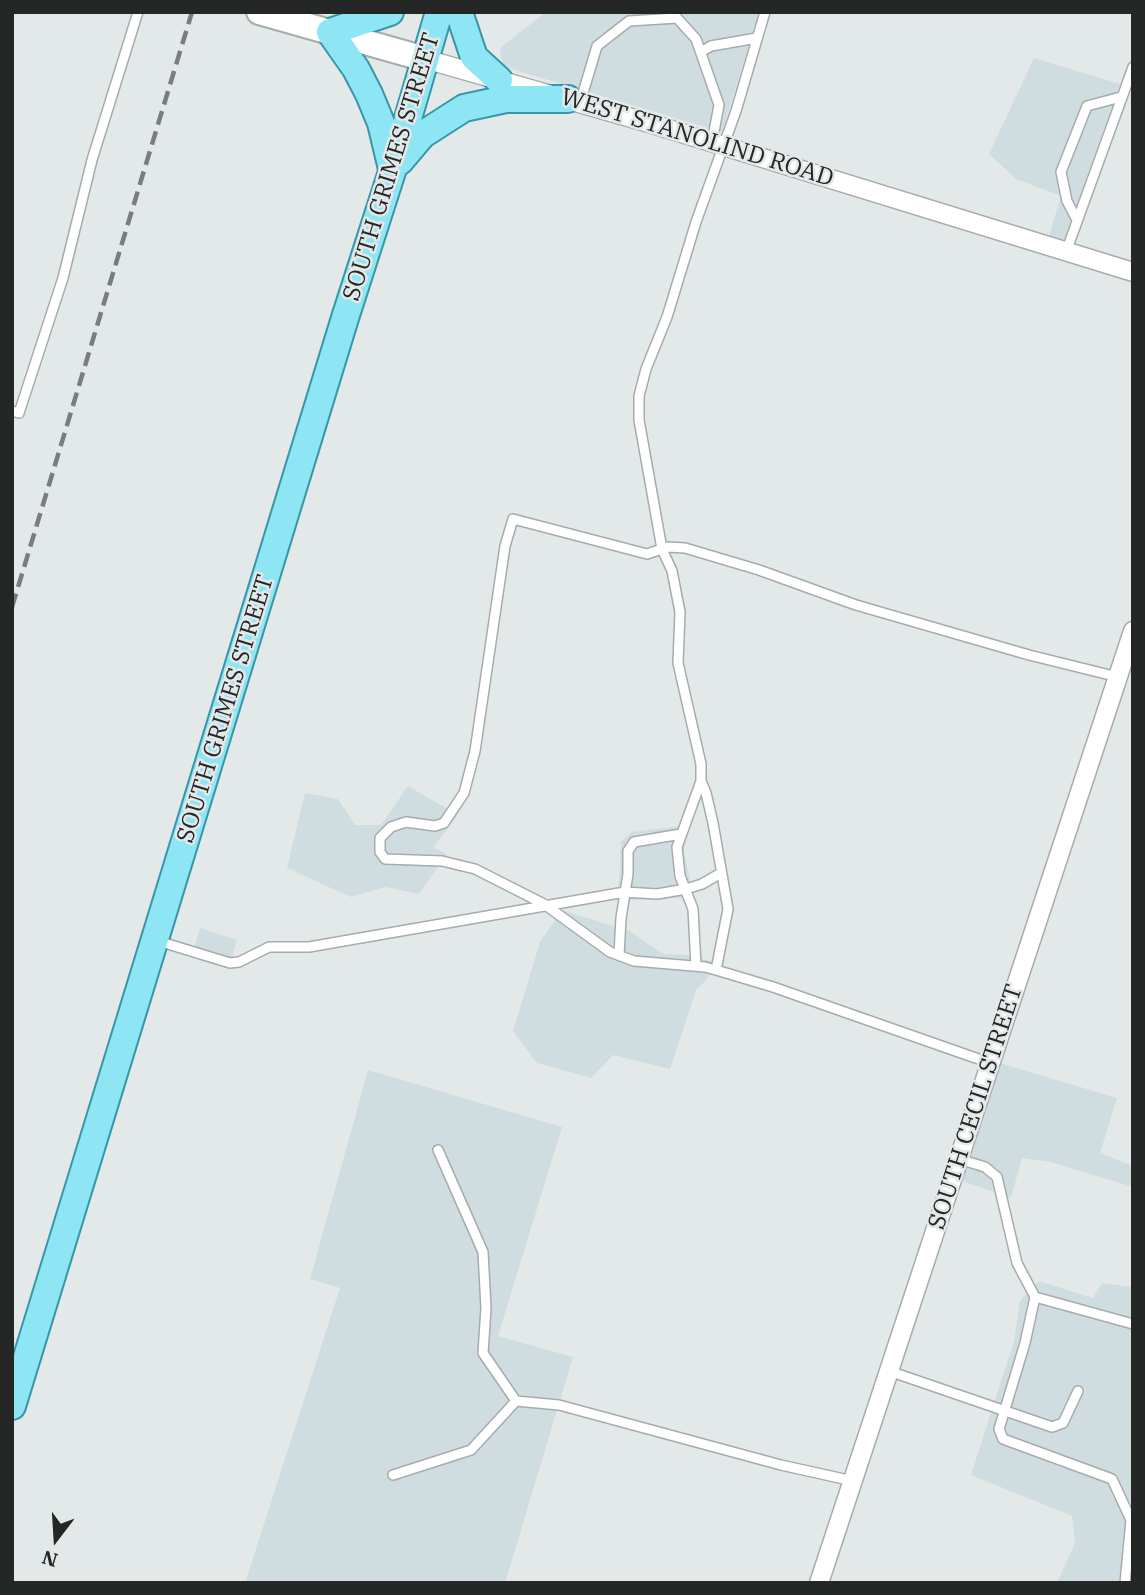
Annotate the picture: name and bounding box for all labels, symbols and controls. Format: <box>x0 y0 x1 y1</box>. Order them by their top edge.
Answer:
street label: SOUTH GRIMES STREET <box>337 30 447 304</box>
street label: WEST STANOLIND ROAD <box>557 83 837 193</box>
street label: SOUTH GRIMES STREET <box>171 572 281 846</box>
street label: SOUTH CECIL STREET <box>923 981 1029 1233</box>
north arrow <box>21 1504 91 1574</box>
text: N <box>39 1545 61 1573</box>

